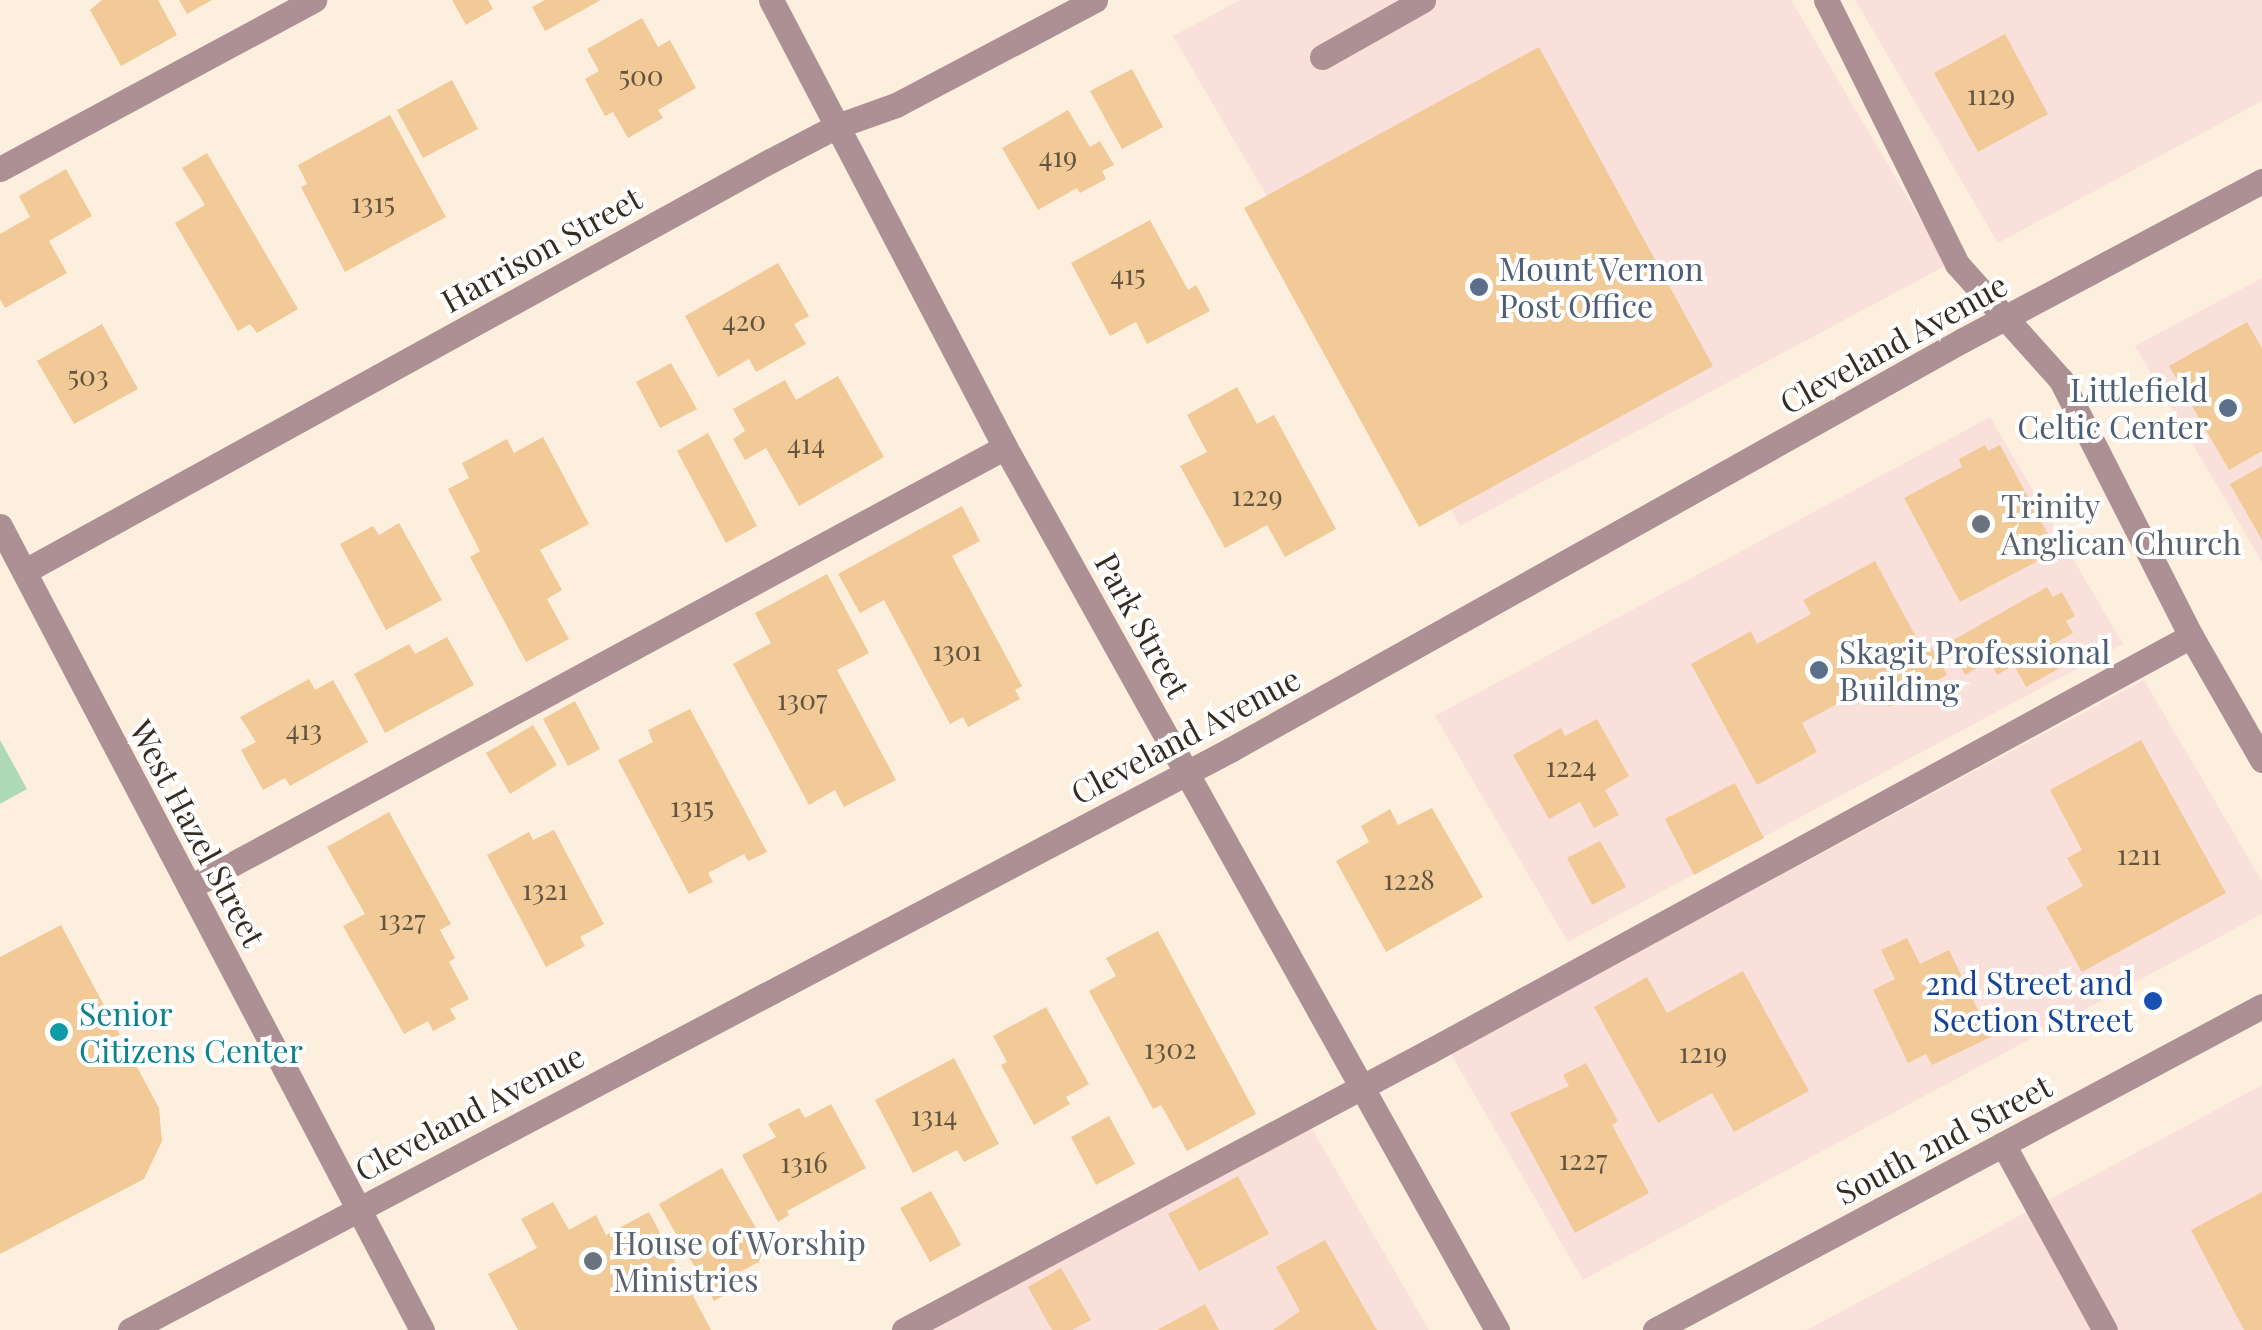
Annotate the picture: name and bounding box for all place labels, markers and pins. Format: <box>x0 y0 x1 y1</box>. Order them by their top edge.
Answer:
place label: Mount Vernon Post Office <box>1499 250 1705 325</box>
marker: Mount Vernon Post Office <box>1468 276 1490 298</box>
place label: Littlefield Celtic Center <box>2017 371 2208 446</box>
marker: Littlefield Celtic Center <box>2217 397 2239 419</box>
place label: Trinity Anglican Church <box>2001 487 2241 562</box>
marker: Trinity Anglican Church <box>1970 513 1992 535</box>
place label: Skagit Professional Building <box>1839 633 2111 708</box>
marker: Skagit Professional Building <box>1808 659 1830 681</box>
place label: 2nd Street and Section Street <box>1924 964 2133 1039</box>
marker: 2nd Street and Section Street <box>2142 990 2164 1012</box>
place label: Senior Citizens Center <box>79 995 303 1070</box>
marker: Senior Citizens Center <box>48 1021 70 1043</box>
place label: House of Worship Ministries <box>613 1224 867 1299</box>
marker: House of Worship Ministries <box>582 1250 604 1272</box>

